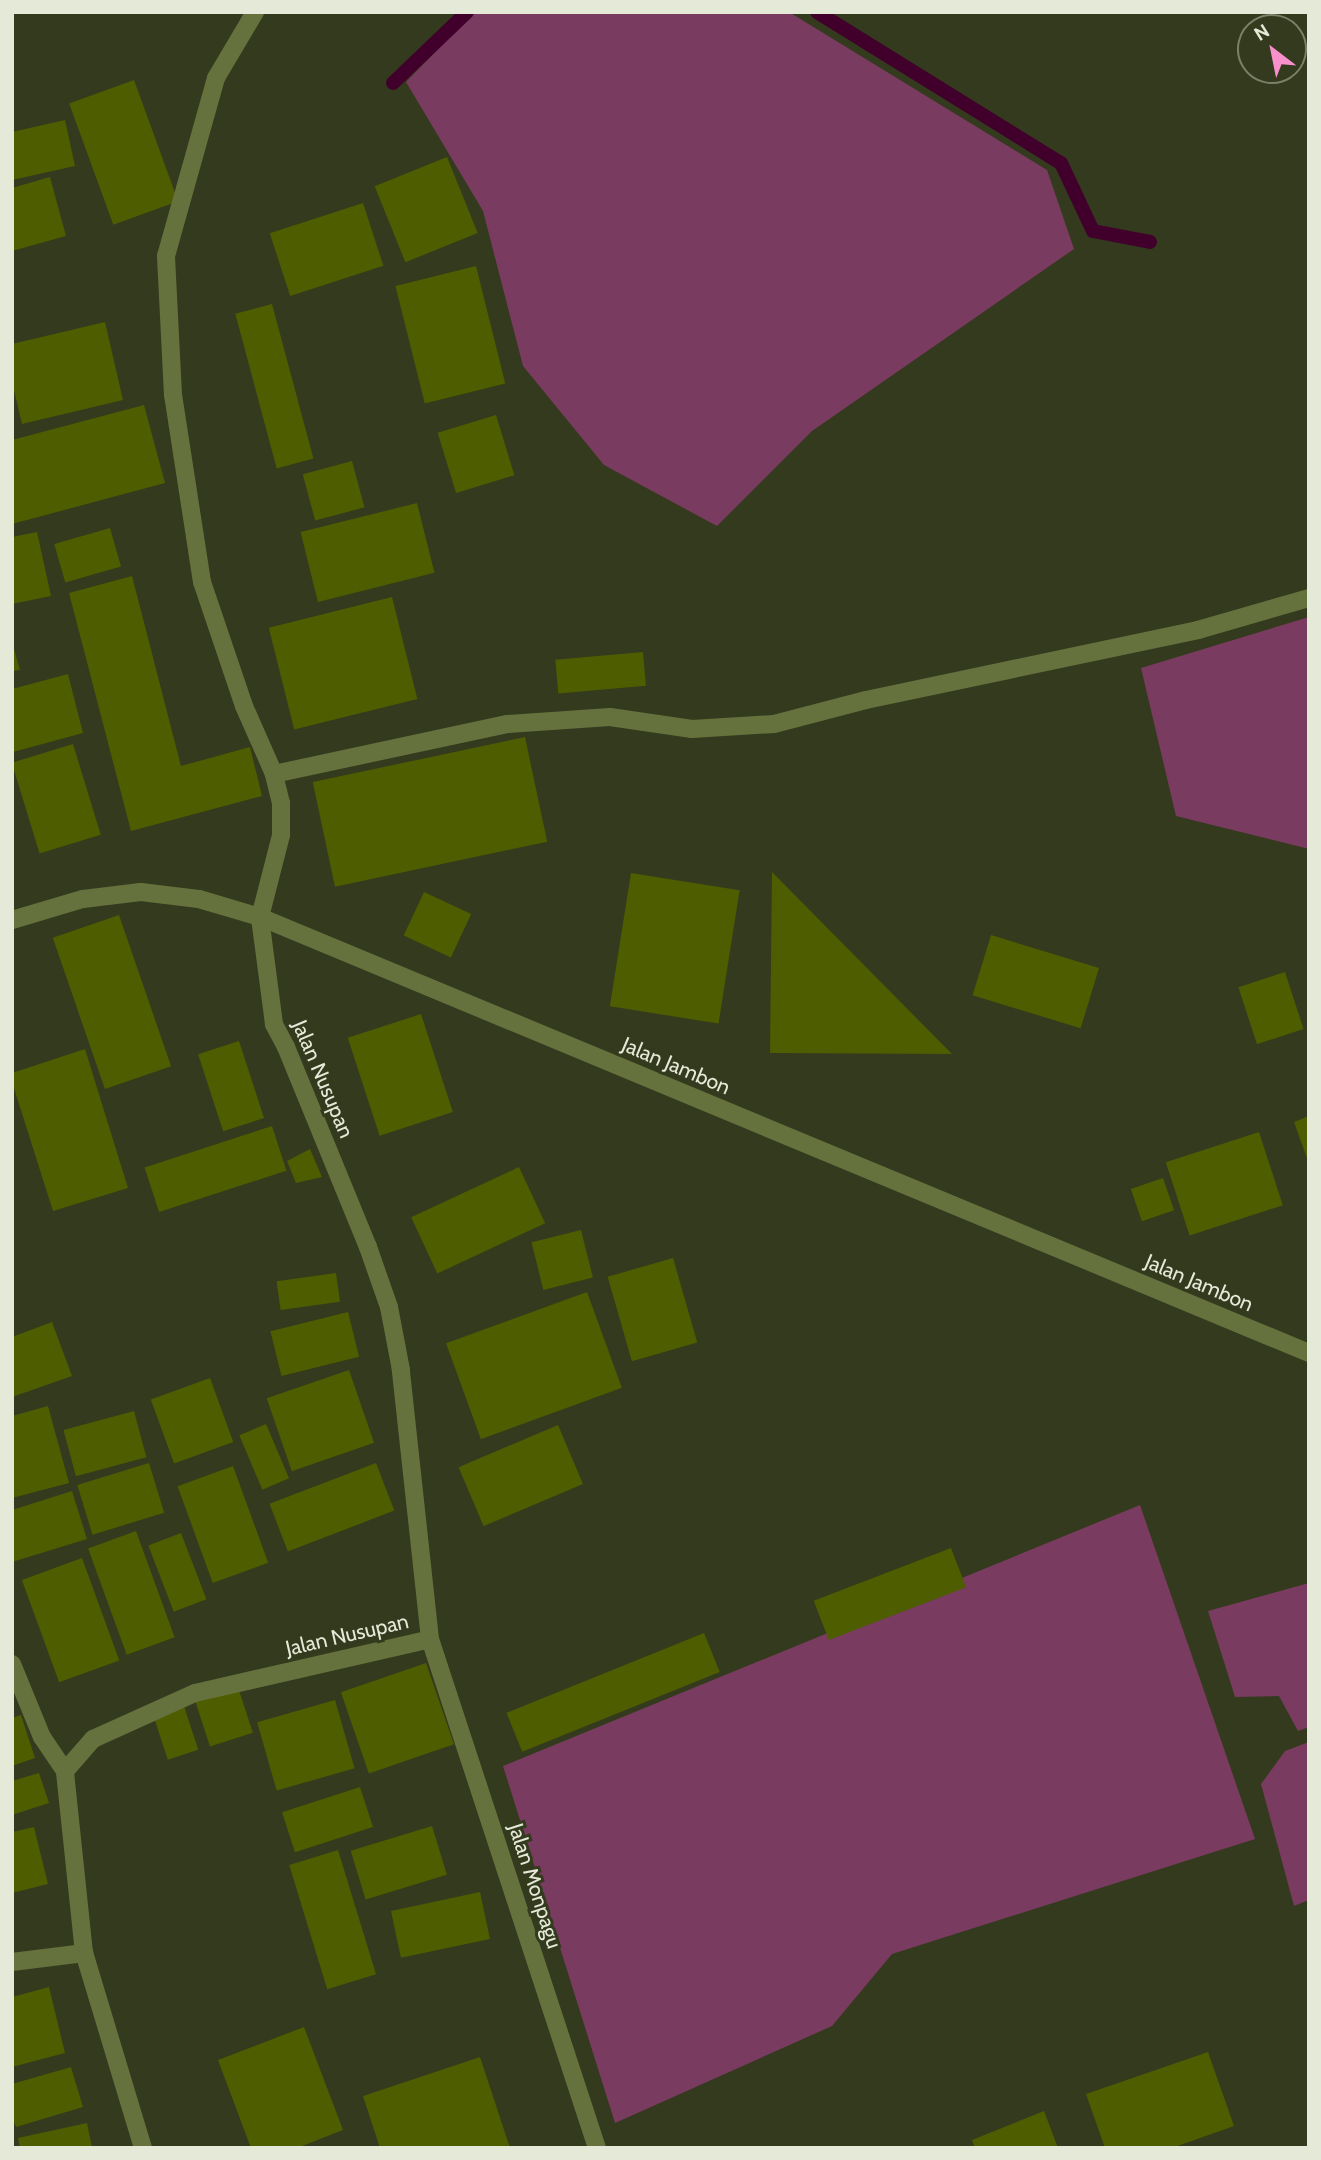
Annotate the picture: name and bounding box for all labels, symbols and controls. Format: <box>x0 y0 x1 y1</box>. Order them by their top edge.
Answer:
north arrow <box>1237 14 1307 84</box>
text: N <box>1250 19 1273 46</box>
street label: Jalan Nusupan <box>287 1016 359 1142</box>
street label: Jalan Jambon <box>618 1032 734 1100</box>
street label: Jalan Jambon <box>1141 1249 1257 1317</box>
street label: Jalan Nusupan <box>283 1609 411 1661</box>
street label: Jalan Monpagu <box>503 1820 567 1952</box>

